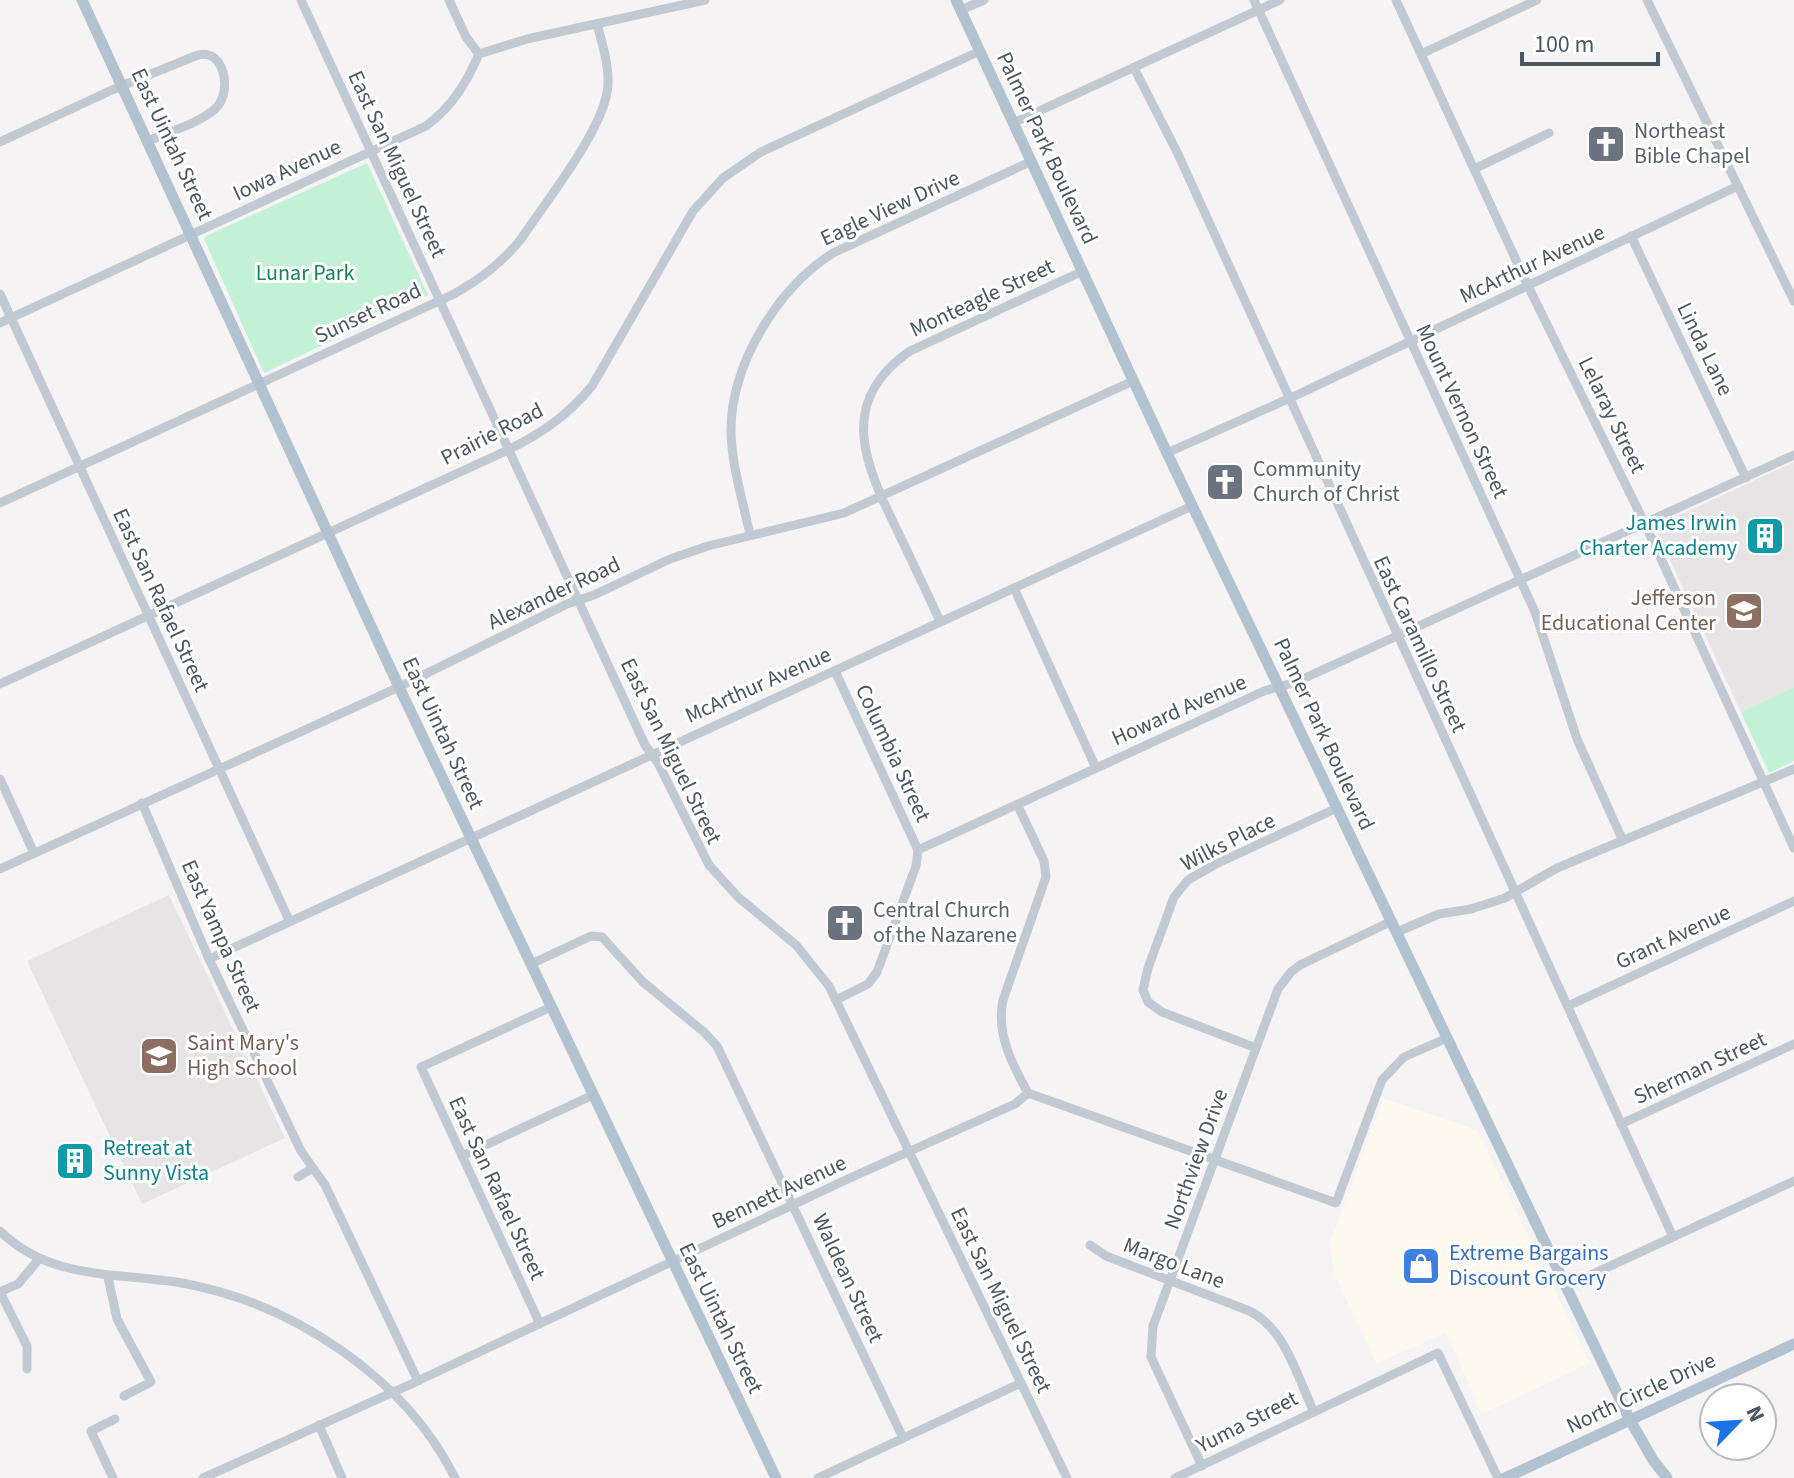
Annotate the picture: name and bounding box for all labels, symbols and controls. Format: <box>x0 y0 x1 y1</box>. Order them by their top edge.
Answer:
scale bar <box>1522 16 1658 66</box>
text: 100 m <box>1534 27 1594 62</box>
street label: Palmer Park Boulevard <box>988 47 1106 249</box>
street label: East Uintah Street <box>123 63 221 226</box>
street label: East San Miguel Street <box>340 65 455 263</box>
place label: Northeast Bible Chapel <box>1634 115 1750 172</box>
church icon: Northeast Bible Chapel <box>1585 123 1627 165</box>
street label: Iowa Avenue <box>227 131 347 209</box>
street label: Eagle View Drive <box>815 162 965 254</box>
street label: McArthur Avenue <box>1454 216 1610 312</box>
street label: Monteagle Street <box>905 250 1060 345</box>
park label: Lunar Park <box>256 257 354 289</box>
street label: Sunset Road <box>309 274 427 352</box>
street label: Linda Lane <box>1669 297 1741 401</box>
street label: Mount Vernon Street <box>1408 319 1517 504</box>
street label: Lelaray Street <box>1570 351 1654 479</box>
street label: Prairie Road <box>435 394 549 474</box>
place label: Community Church of Christ <box>1253 453 1400 510</box>
church icon: Community Church of Christ <box>1204 461 1246 503</box>
street label: East San Rafael Street <box>104 503 218 698</box>
place label: James Irwin Charter Academy <box>1579 507 1738 564</box>
building icon: James Irwin Charter Academy <box>1744 515 1786 557</box>
street label: Alexander Road <box>482 548 626 638</box>
street label: East Caramillo Street <box>1365 550 1475 738</box>
place label: Jefferson Educational Center <box>1541 582 1716 639</box>
school or university icon: Jefferson Educational Center <box>1723 590 1765 632</box>
street label: Palmer Park Boulevard <box>1265 633 1383 835</box>
street label: McArthur Avenue <box>680 638 836 732</box>
street label: East Uintah Street <box>394 652 492 815</box>
street label: East San Miguel Street <box>612 653 730 850</box>
street label: Howard Avenue <box>1106 666 1252 754</box>
street label: Columbia Street <box>847 679 939 828</box>
street label: Wilks Place <box>1175 804 1281 880</box>
street label: East Yampa Street <box>173 855 269 1018</box>
place label: Central Church of the Nazarene <box>873 894 1017 951</box>
street label: Grant Avenue <box>1610 896 1736 978</box>
church icon: Central Church of the Nazarene <box>824 902 866 944</box>
street label: Sherman Street <box>1628 1023 1772 1113</box>
place label: Saint Mary's High School <box>187 1027 299 1084</box>
school or university icon: Saint Mary's High School <box>138 1035 180 1077</box>
street label: Northview Drive <box>1156 1084 1236 1234</box>
street label: East San Rafael Street <box>440 1091 554 1286</box>
place label: Retreat at Sunny Vista <box>103 1132 209 1189</box>
building icon: Retreat at Sunny Vista <box>54 1140 96 1182</box>
street label: Bennett Avenue <box>706 1147 852 1237</box>
street label: East San Miguel Street <box>942 1202 1060 1399</box>
street label: Waldean Street <box>804 1208 892 1348</box>
street label: Margo Lane <box>1119 1229 1229 1297</box>
street label: East Uintah Street <box>671 1237 772 1399</box>
place label: Extreme Bargains Discount Grocery <box>1449 1237 1608 1294</box>
shop icon: Extreme Bargains Discount Grocery <box>1400 1245 1442 1287</box>
street label: North Circle Drive <box>1561 1344 1721 1442</box>
street label: Yuma Street <box>1190 1382 1304 1462</box>
north arrow <box>1698 1382 1778 1462</box>
text: N <box>1738 1401 1773 1427</box>

